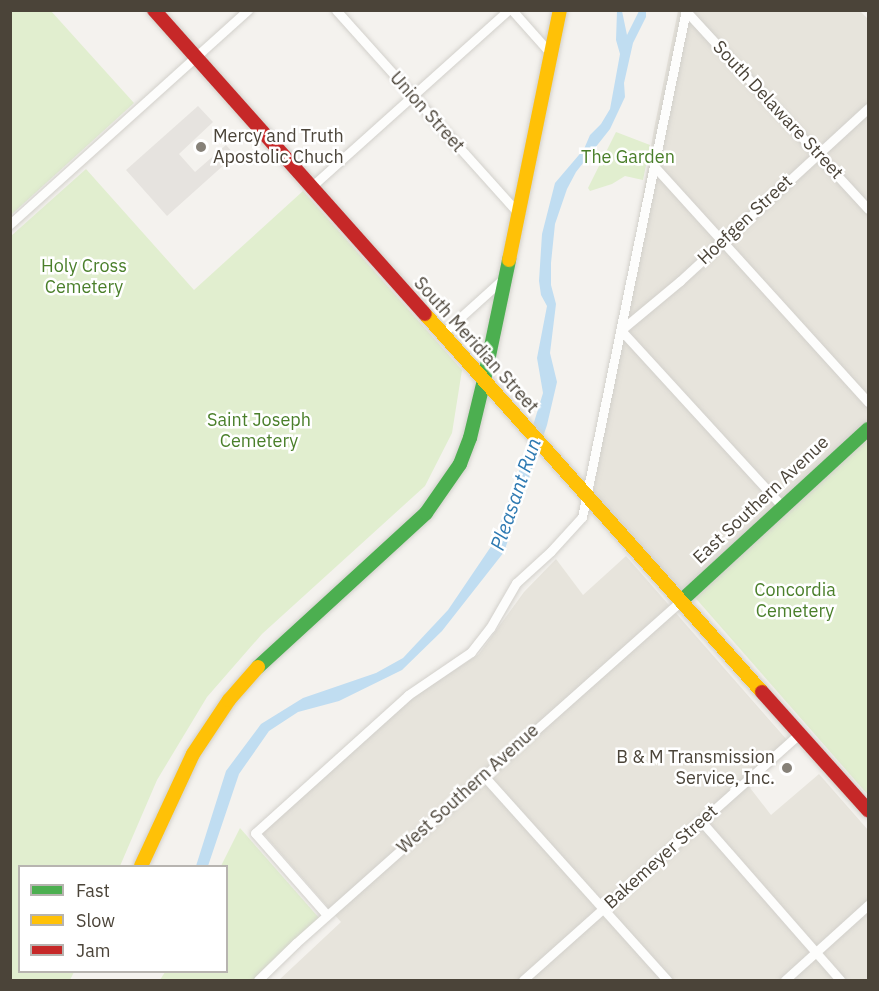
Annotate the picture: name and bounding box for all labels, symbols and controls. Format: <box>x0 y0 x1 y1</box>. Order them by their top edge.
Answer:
street label: South Delaware Street <box>708 36 848 184</box>
street label: Union Street <box>385 67 469 157</box>
place label: Mercy and Truth Apostolic Chuch <box>213 126 344 168</box>
marker: Mercy and Truth Apostolic Chuch <box>194 140 208 154</box>
park label: The Garden <box>581 146 675 168</box>
street label: Hoefgen Street <box>693 171 797 269</box>
park label: Holy Cross Cemetery <box>41 256 127 298</box>
street label: South Meridian Street <box>409 273 543 417</box>
park label: Saint Joseph Cemetery <box>207 410 311 452</box>
street label: East Southern Avenue <box>689 432 833 568</box>
water label: Pleasant Run <box>485 435 545 553</box>
park label: Concordia Cemetery <box>754 580 836 622</box>
street label: West Southern Avenue <box>393 720 543 858</box>
place label: B & M Transmission Service, Inc. <box>616 747 775 789</box>
marker: B & M Transmission Service, Inc. <box>780 761 794 775</box>
street label: Bakemeyer Street <box>600 800 722 914</box>
legend <box>18 865 228 973</box>
text: Fast <box>76 879 110 902</box>
text: Slow <box>76 909 115 932</box>
text: Jam <box>76 939 111 962</box>

